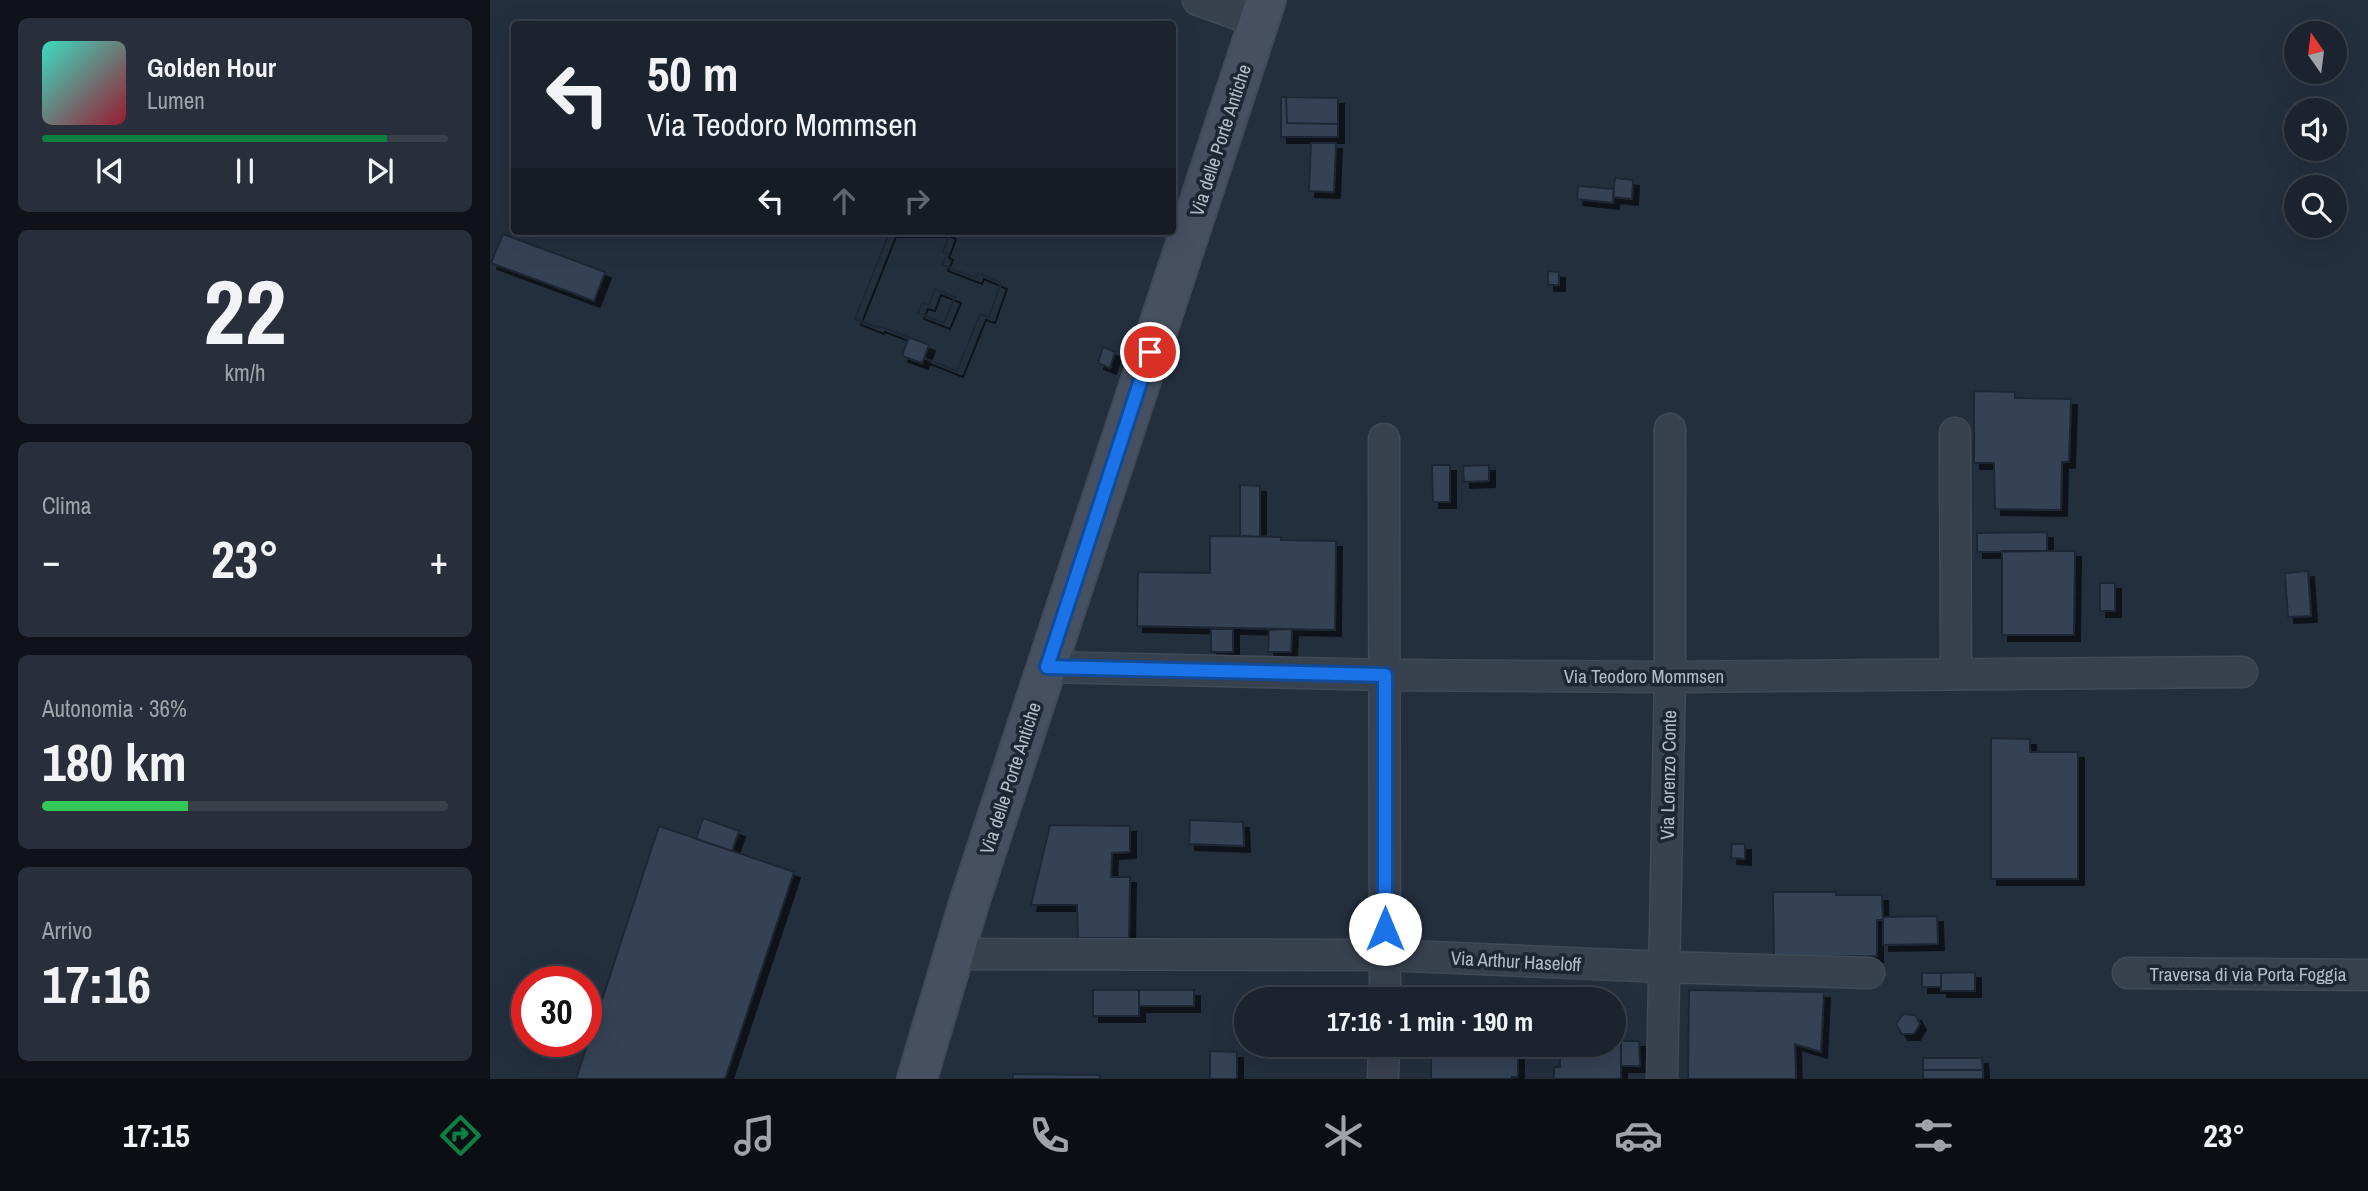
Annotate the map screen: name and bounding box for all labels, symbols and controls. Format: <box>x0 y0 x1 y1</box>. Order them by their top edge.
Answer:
north arrow <box>2284 21 2347 84</box>
map controls <box>2284 21 2347 238</box>
text: 50 m <box>647 40 739 106</box>
icon: left <box>532 49 623 140</box>
text: Golden Hour <box>147 50 276 85</box>
street label: Via delle Porte Antiche <box>1183 61 1257 219</box>
text: Lumen <box>147 85 205 116</box>
button: sound <box>2284 98 2347 161</box>
text: Via Teodoro Mommsen <box>647 103 917 146</box>
icon: previous <box>91 152 129 190</box>
icon: pause <box>226 152 264 190</box>
icon: next <box>361 152 399 190</box>
button: search <box>2284 175 2347 238</box>
icon: left <box>752 182 790 220</box>
icon: ahead <box>825 182 863 220</box>
icon: right <box>898 182 936 220</box>
text: 22 <box>204 250 287 372</box>
pin <box>1120 322 1180 382</box>
icon: arrive <box>1131 333 1169 371</box>
text: km/h <box>225 357 265 388</box>
text: Clima <box>42 490 91 521</box>
text: 23° <box>211 524 279 594</box>
text: − <box>42 535 60 586</box>
text: + <box>430 535 448 586</box>
street label: Via Teodoro Mommsen <box>1564 663 1724 689</box>
text: Autonomia · 36% <box>42 693 187 724</box>
street label: Via delle Porte Antiche <box>973 699 1047 857</box>
street label: Via Lorenzo Conte <box>1654 710 1682 840</box>
text: 180 km <box>42 727 187 797</box>
position arrow <box>1348 892 1422 966</box>
text: Arrivo <box>42 915 92 946</box>
street label: Via Arthur Haseloff <box>1450 945 1582 977</box>
text: 17:16 <box>42 949 151 1019</box>
street label: Traversa di via Porta Foggia <box>2150 961 2347 987</box>
speed limit sign: 30 <box>511 966 602 1057</box>
text: 17:16 · 1 min · 190 m <box>1327 1004 1533 1039</box>
icon: directions <box>436 1111 485 1160</box>
icon: music <box>730 1111 779 1160</box>
icon: phone <box>1025 1111 1074 1160</box>
icon: climate <box>1319 1111 1368 1160</box>
icon: car <box>1614 1111 1663 1160</box>
icon: filters <box>1909 1111 1958 1160</box>
text: 17:15 <box>123 1114 190 1157</box>
text: 23° <box>2203 1114 2245 1157</box>

